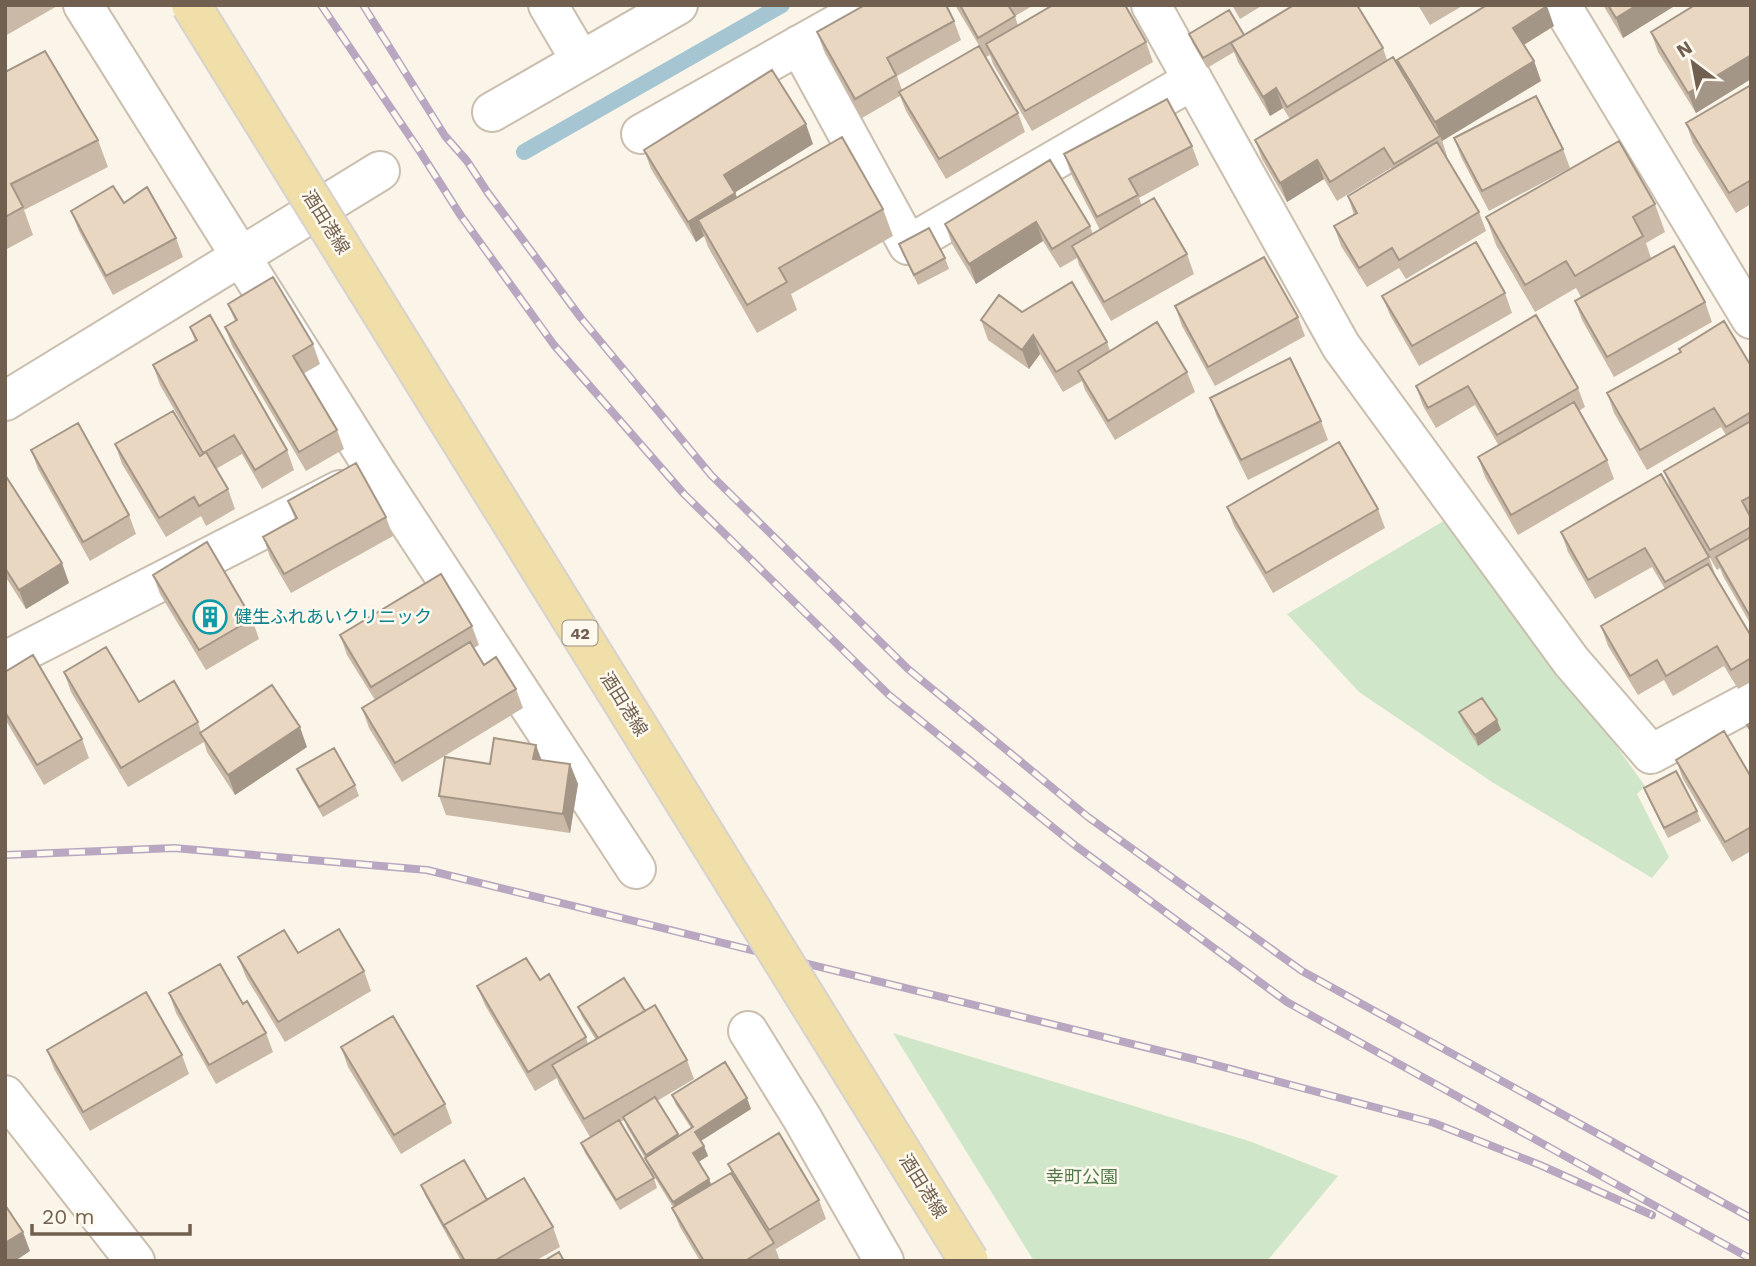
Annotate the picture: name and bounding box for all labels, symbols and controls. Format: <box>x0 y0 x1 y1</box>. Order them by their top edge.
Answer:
north arrow <box>1658 28 1728 98</box>
text: N <box>1672 36 1696 62</box>
street label: 酒田港線 <box>298 186 354 258</box>
building icon: 健生ふれあいクリニック <box>191 598 229 636</box>
place label: 健生ふれあいクリニック <box>234 606 432 627</box>
road number: 42 <box>562 620 598 646</box>
street label: 酒田港線 <box>596 668 652 740</box>
street label: 酒田港線 <box>895 1150 951 1222</box>
park label: 幸町公園 <box>1046 1166 1118 1187</box>
scale bar <box>32 1192 189 1236</box>
text: 20 m <box>42 1204 94 1229</box>

